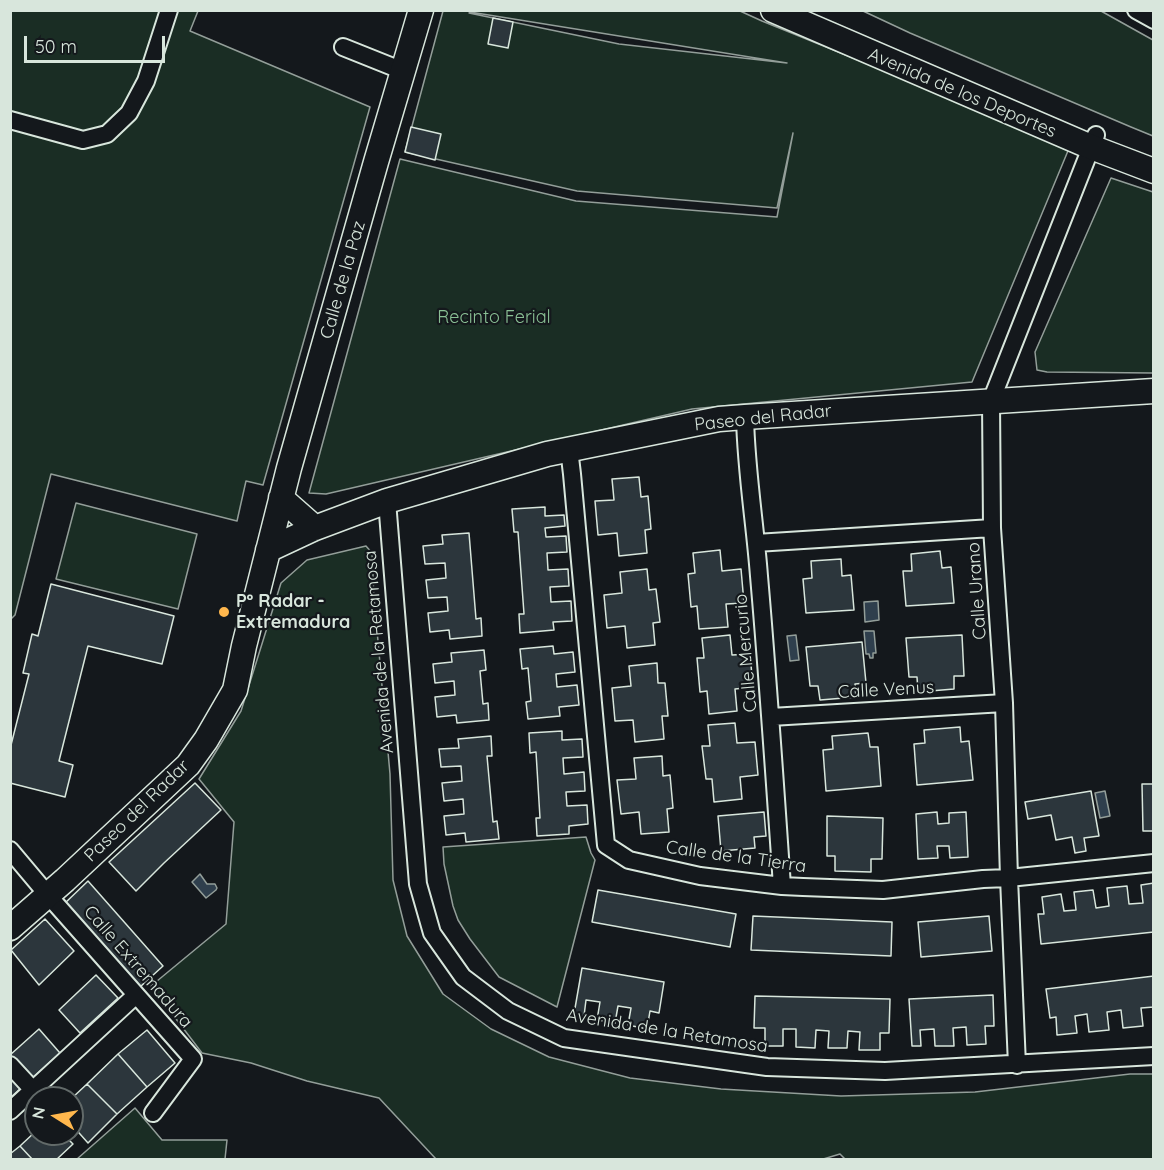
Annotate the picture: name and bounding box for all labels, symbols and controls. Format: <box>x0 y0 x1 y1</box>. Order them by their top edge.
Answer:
scale bar <box>27 24 168 62</box>
text: 50 m <box>35 35 77 58</box>
street label: Avenida de los Deportes <box>865 43 1059 143</box>
street label: Calle de la Paz <box>316 218 370 342</box>
park label: Recinto Ferial <box>437 307 551 329</box>
street label: Paseo del Radar <box>693 400 833 436</box>
street label: Calle Urano <box>963 542 991 640</box>
street label: Avenida de la Retamosa <box>359 550 399 754</box>
place label: Pº Radar - Extremadura <box>236 591 350 634</box>
street label: Calle Mercurio <box>730 593 762 713</box>
marker: Pº Radar - Extremadura <box>217 605 231 619</box>
street label: Calle Venus <box>837 677 935 703</box>
street label: Paseo del Radar <box>80 755 194 867</box>
street label: Calle de la Tierra <box>665 836 807 878</box>
street label: Calle Extremadura <box>79 901 197 1033</box>
street label: Avenida de la Retamosa <box>565 1004 769 1058</box>
north arrow <box>24 1086 84 1146</box>
text: N <box>27 1105 49 1121</box>

